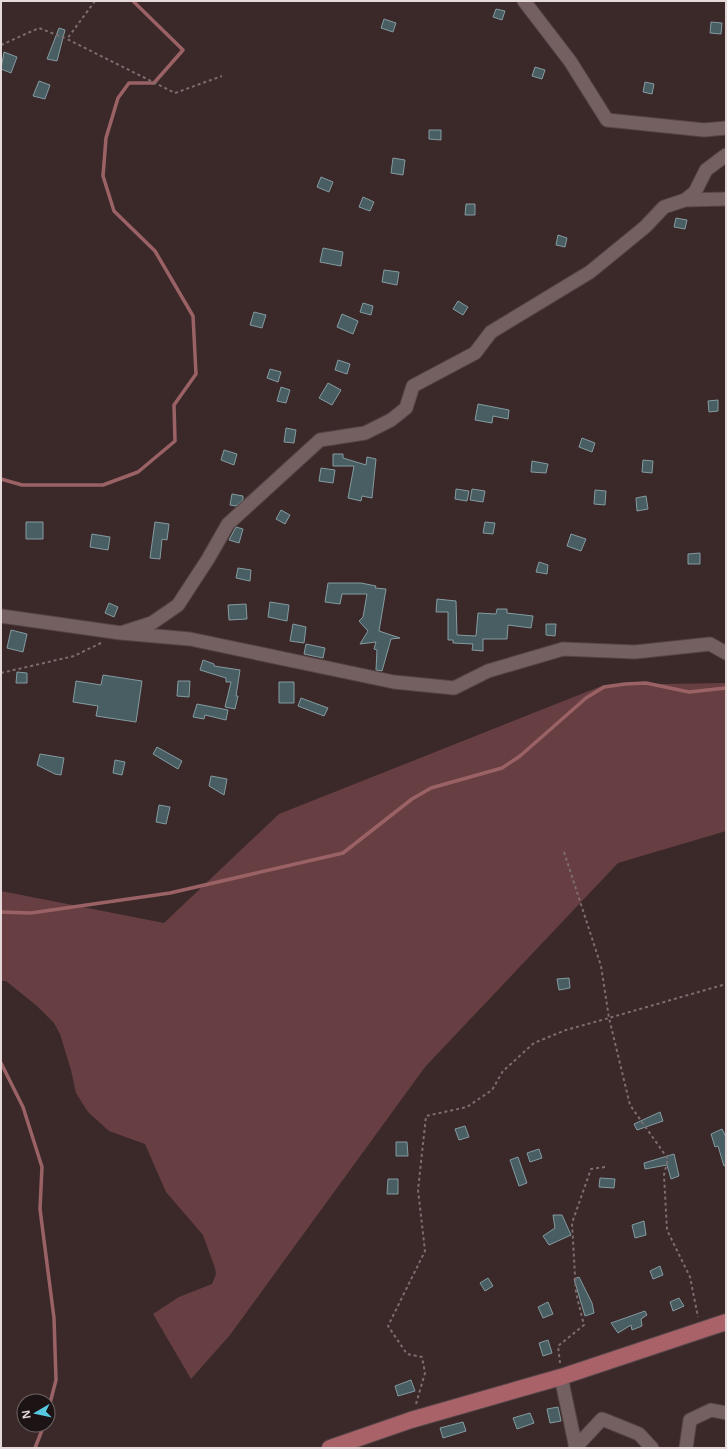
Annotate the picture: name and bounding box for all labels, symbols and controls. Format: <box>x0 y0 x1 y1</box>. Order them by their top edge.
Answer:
north arrow <box>16 1393 56 1433</box>
text: N <box>18 1409 34 1420</box>

